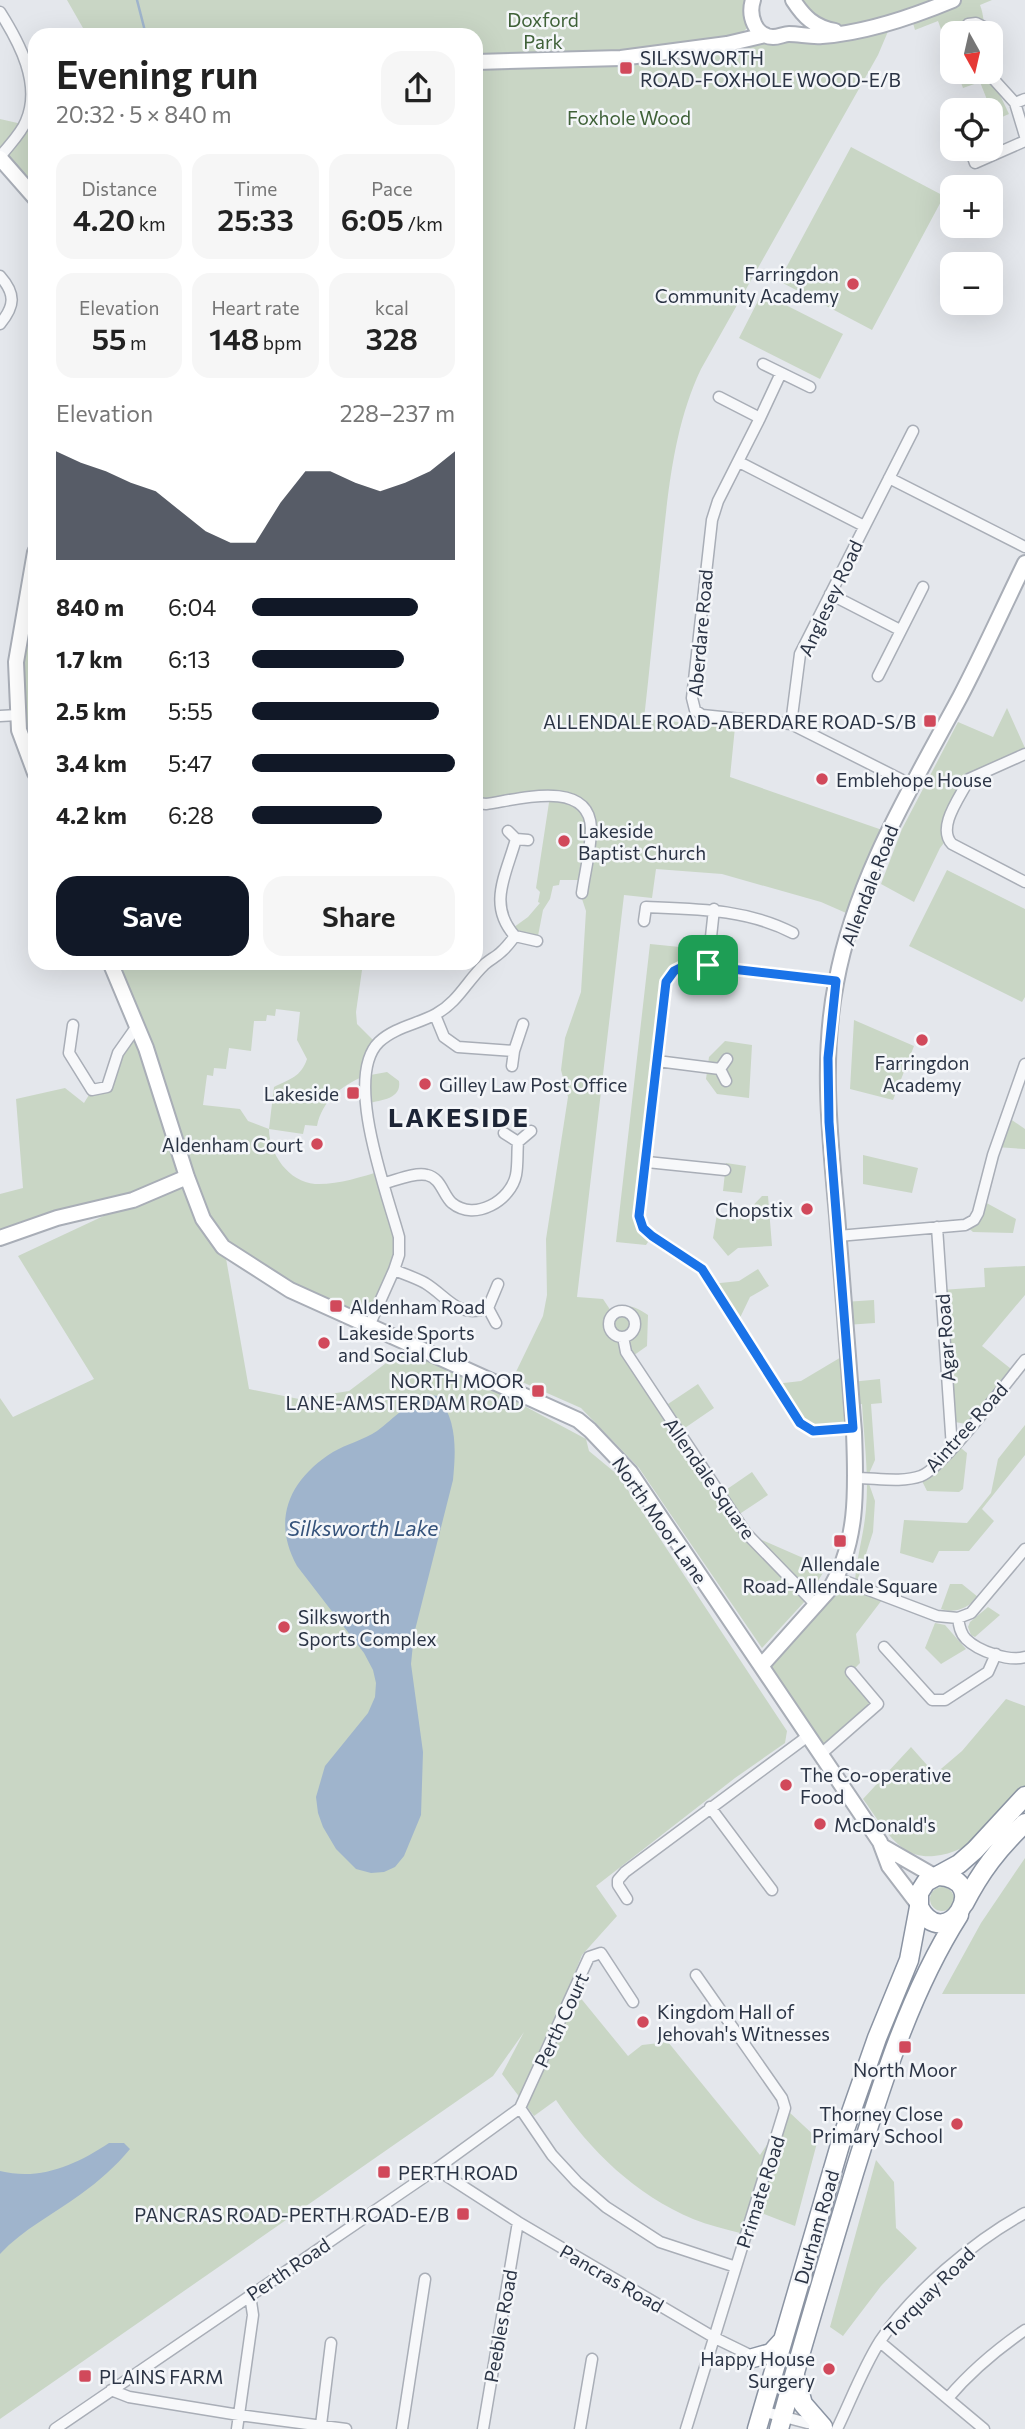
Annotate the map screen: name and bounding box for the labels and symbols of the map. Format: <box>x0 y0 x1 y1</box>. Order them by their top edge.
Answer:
park label: Doxford Park <box>507 8 579 53</box>
north arrow <box>940 21 1003 84</box>
place label: SILKSWORTH ROAD-FOXHOLE WOOD-E/B <box>640 46 901 91</box>
marker: SILKSWORTH ROAD-FOXHOLE WOOD-E/B <box>618 60 634 76</box>
park label: Foxhole Wood <box>567 106 691 129</box>
place label: Farringdon Community Academy <box>655 262 839 307</box>
marker: Farringdon Community Academy <box>845 276 861 292</box>
street label: Anglesey Road <box>793 536 867 660</box>
street label: Aberdare Road <box>683 568 717 698</box>
place label: ALLENDALE ROAD-ABERDARE ROAD-S/B <box>543 710 916 733</box>
marker: ALLENDALE ROAD-ABERDARE ROAD-S/B <box>922 713 938 729</box>
place label: Emblehope House <box>836 768 992 791</box>
marker: Emblehope House <box>814 771 830 787</box>
place label: Lakeside Baptist Church <box>578 819 706 864</box>
street label: Allendale Road <box>835 821 903 949</box>
marker: Lakeside Baptist Church <box>556 833 572 849</box>
pin <box>678 935 738 995</box>
marker: Farringdon Academy <box>914 1032 930 1048</box>
place label: Farringdon Academy <box>875 1051 969 1096</box>
place label: Gilley Law Post Office <box>439 1073 627 1096</box>
marker: Gilley Law Post Office <box>417 1076 433 1092</box>
place label: Lakeside <box>264 1082 339 1105</box>
marker: Lakeside <box>345 1085 361 1101</box>
district label: LAKESIDE <box>388 1101 530 1132</box>
place label: Aldenham Court <box>162 1133 303 1156</box>
marker: Aldenham Court <box>309 1136 325 1152</box>
place label: Chopstix <box>715 1198 793 1221</box>
marker: Chopstix <box>799 1201 815 1217</box>
street label: Agar Road <box>930 1293 960 1383</box>
place label: Aldenham Road <box>350 1295 485 1318</box>
marker: Aldenham Road <box>328 1298 344 1314</box>
place label: Lakeside Sports and Social Club <box>338 1321 475 1366</box>
marker: Lakeside Sports and Social Club <box>316 1335 332 1351</box>
place label: NORTH MOOR LANE-AMSTERDAM ROAD <box>286 1369 524 1414</box>
street label: Aintree Road <box>920 1378 1012 1476</box>
marker: NORTH MOOR LANE-AMSTERDAM ROAD <box>530 1383 546 1399</box>
street label: Allendale Square <box>660 1413 760 1543</box>
street label: North Moor Lane <box>608 1452 712 1588</box>
water label: Silksworth Lake <box>288 1515 438 1540</box>
marker: Allendale Road-Allendale Square <box>832 1533 848 1549</box>
place label: Allendale Road-Allendale Square <box>742 1552 938 1597</box>
place label: Silksworth Sports Complex <box>298 1605 437 1650</box>
marker: Silksworth Sports Complex <box>276 1619 292 1635</box>
place label: The Co-operative Food <box>800 1763 951 1808</box>
marker: The Co-operative Food <box>778 1777 794 1793</box>
place label: McDonald's <box>834 1813 936 1836</box>
marker: McDonald's <box>812 1816 828 1832</box>
street label: Perth Court <box>529 1969 593 2071</box>
place label: Kingdom Hall of Jehovah's Witnesses <box>657 2000 830 2045</box>
marker: Kingdom Hall of Jehovah's Witnesses <box>635 2014 651 2030</box>
marker: North Moor <box>897 2039 913 2055</box>
place label: North Moor <box>853 2058 957 2081</box>
place label: Thorney Close Primary School <box>812 2102 943 2147</box>
marker: Thorney Close Primary School <box>949 2116 965 2132</box>
street label: Primate Road <box>731 2133 789 2251</box>
place label: PERTH ROAD <box>398 2161 518 2184</box>
marker: PERTH ROAD <box>376 2164 392 2180</box>
street label: Durham Road <box>789 2167 843 2287</box>
place label: PANCRAS ROAD-PERTH ROAD-E/B <box>134 2203 449 2226</box>
marker: PANCRAS ROAD-PERTH ROAD-E/B <box>455 2206 471 2222</box>
street label: Perth Road <box>242 2233 334 2305</box>
street label: Pancras Road <box>556 2239 668 2317</box>
street label: Torquay Road <box>879 2242 979 2342</box>
street label: Peebles Road <box>479 2268 521 2384</box>
place label: Happy House Surgery <box>700 2347 815 2392</box>
marker: Happy House Surgery <box>821 2361 837 2377</box>
place label: PLAINS FARM <box>99 2365 224 2388</box>
marker: PLAINS FARM <box>77 2368 93 2384</box>

